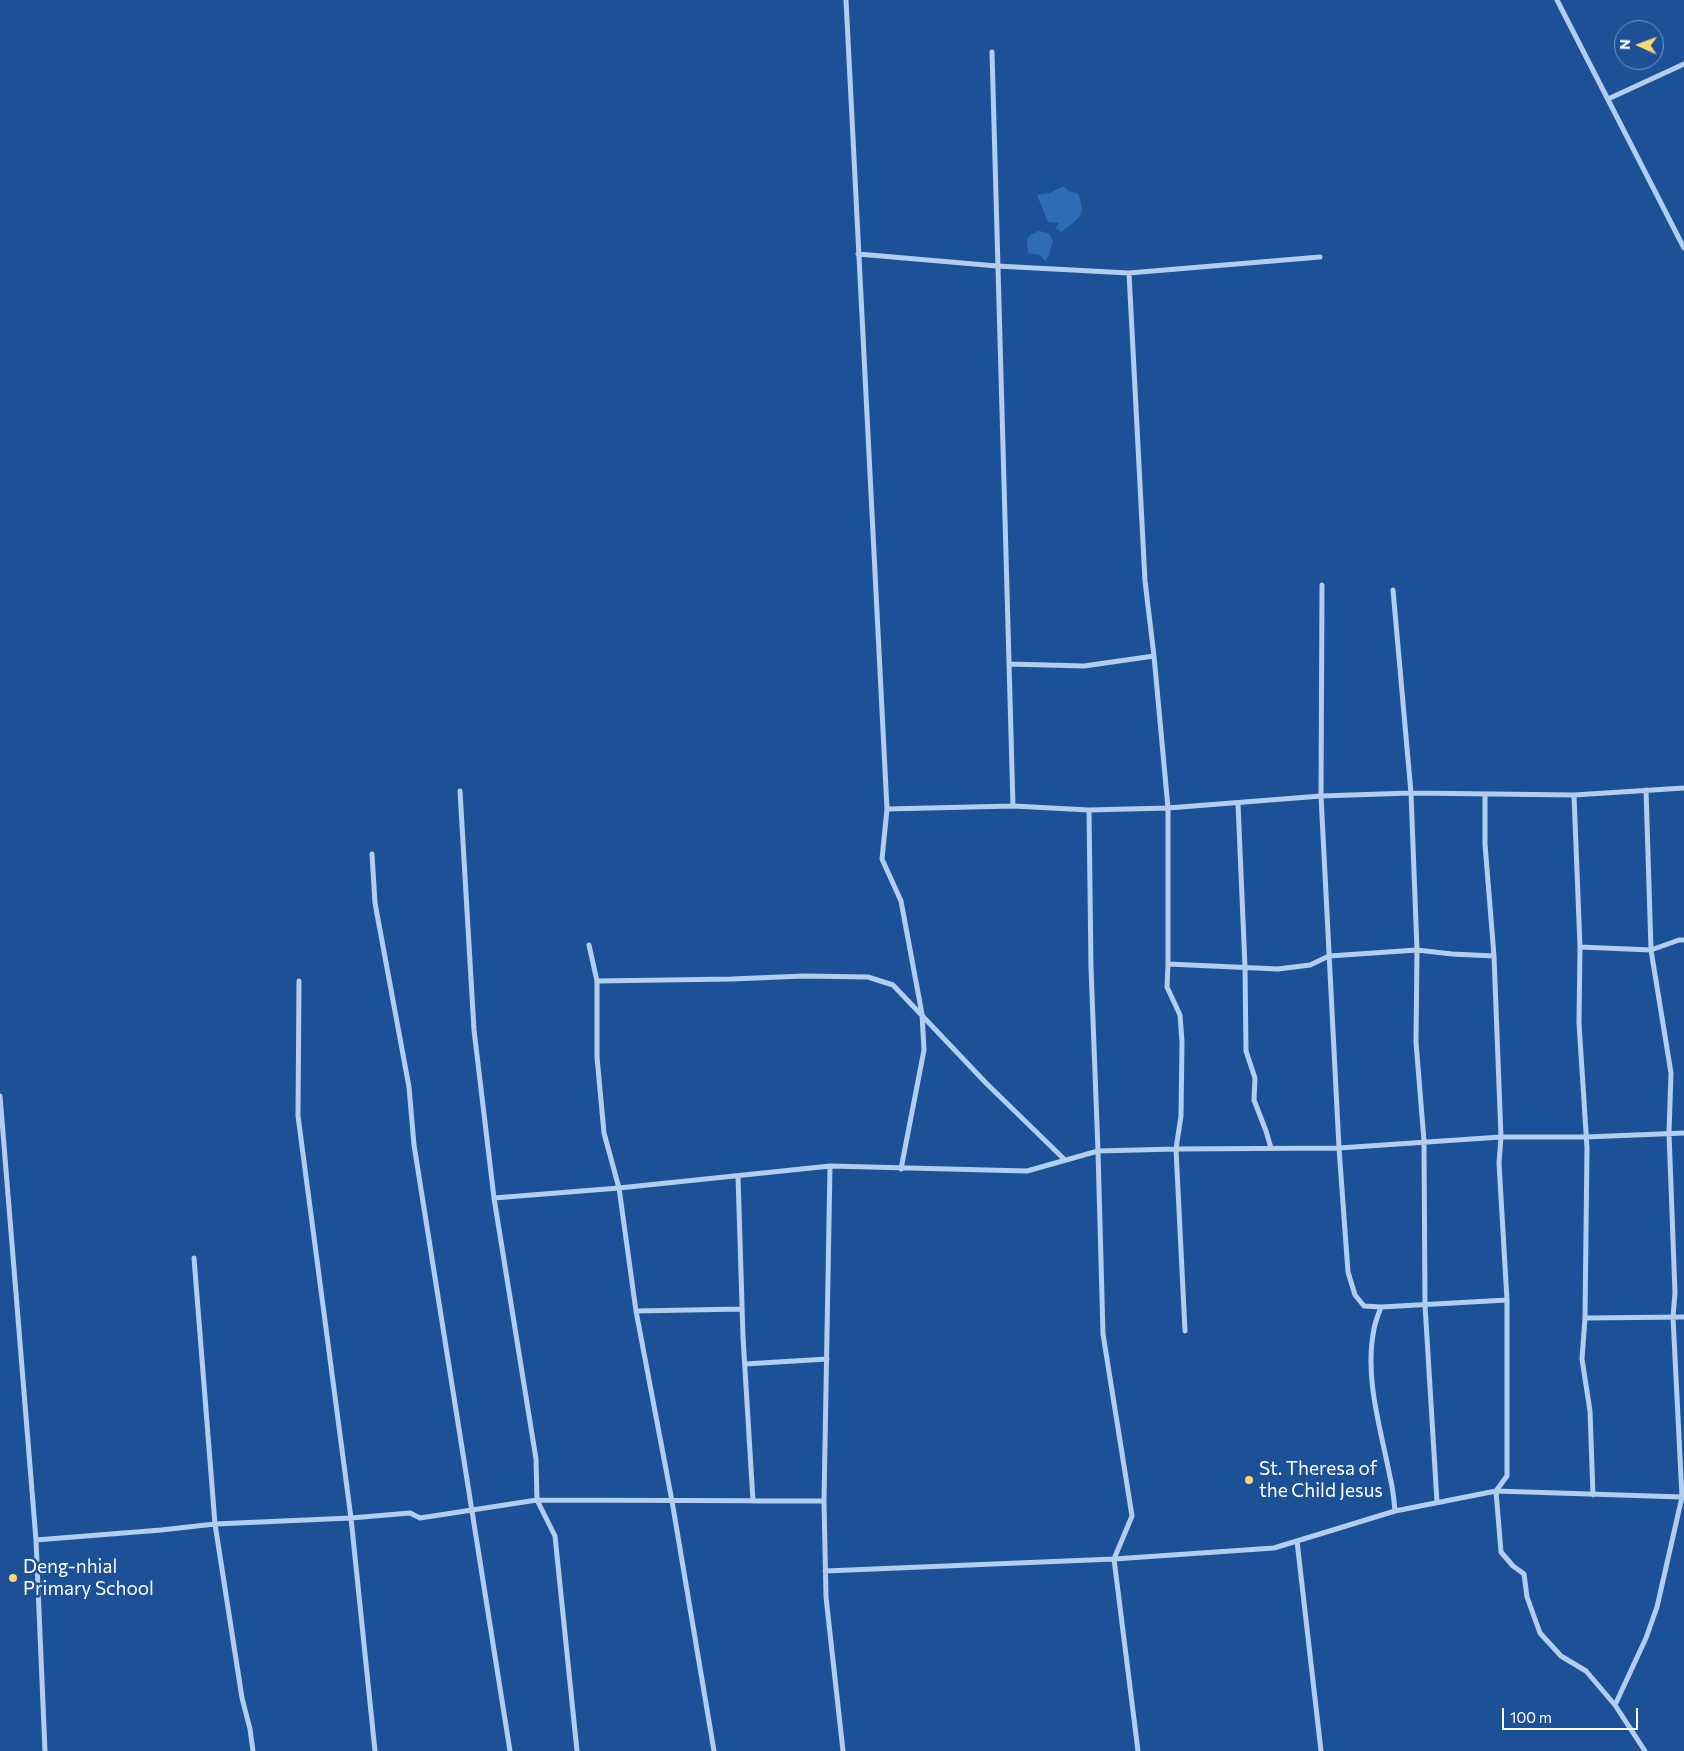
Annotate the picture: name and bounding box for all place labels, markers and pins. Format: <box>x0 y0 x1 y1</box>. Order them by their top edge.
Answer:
place label: St. Theresa of the Child Jesus <box>1259 1458 1383 1502</box>
marker: St. Theresa of the Child Jesus <box>1243 1474 1255 1486</box>
place label: Deng-nhial Primary School <box>23 1556 154 1600</box>
marker: Deng-nhial Primary School <box>7 1572 19 1584</box>

